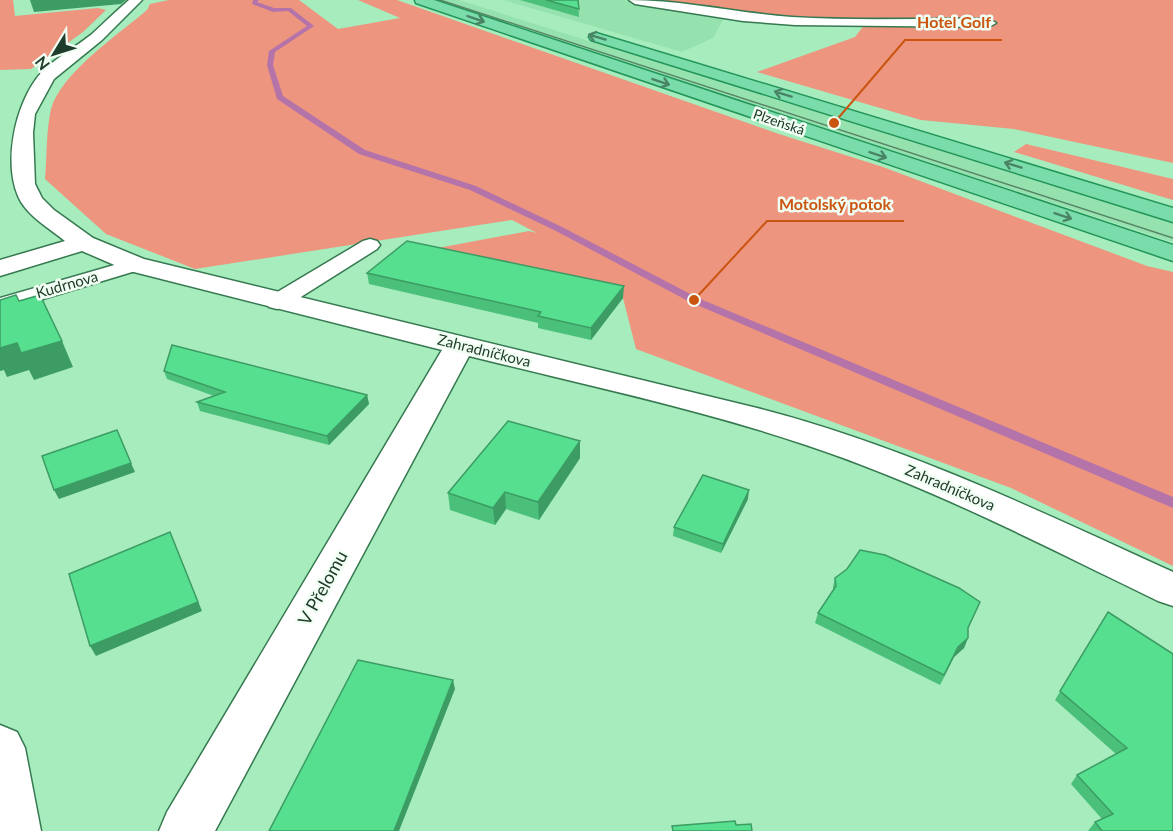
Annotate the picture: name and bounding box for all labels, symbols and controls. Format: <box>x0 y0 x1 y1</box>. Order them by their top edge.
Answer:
callout: Hotel Golf <box>905 6 1002 40</box>
text: Hotel Golf <box>917 12 991 31</box>
one-way arrow <box>466 14 485 25</box>
north arrow <box>24 24 84 84</box>
one-way arrow <box>587 31 606 42</box>
text: N <box>31 53 53 74</box>
one-way arrow <box>651 78 670 89</box>
one-way arrow <box>774 88 793 99</box>
street label: Plzeňská <box>751 105 807 138</box>
one-way arrow <box>868 150 887 161</box>
one-way arrow <box>1004 159 1023 170</box>
callout: Motolský potok <box>767 187 904 221</box>
text: Motolský potok <box>779 194 892 213</box>
one-way arrow <box>1053 212 1072 223</box>
street label: Kudrnova <box>34 267 100 301</box>
street label: Zahradníčkova <box>436 330 533 370</box>
street label: Zahradníčkova <box>903 460 998 514</box>
street label: V Přelomu <box>293 546 352 629</box>

